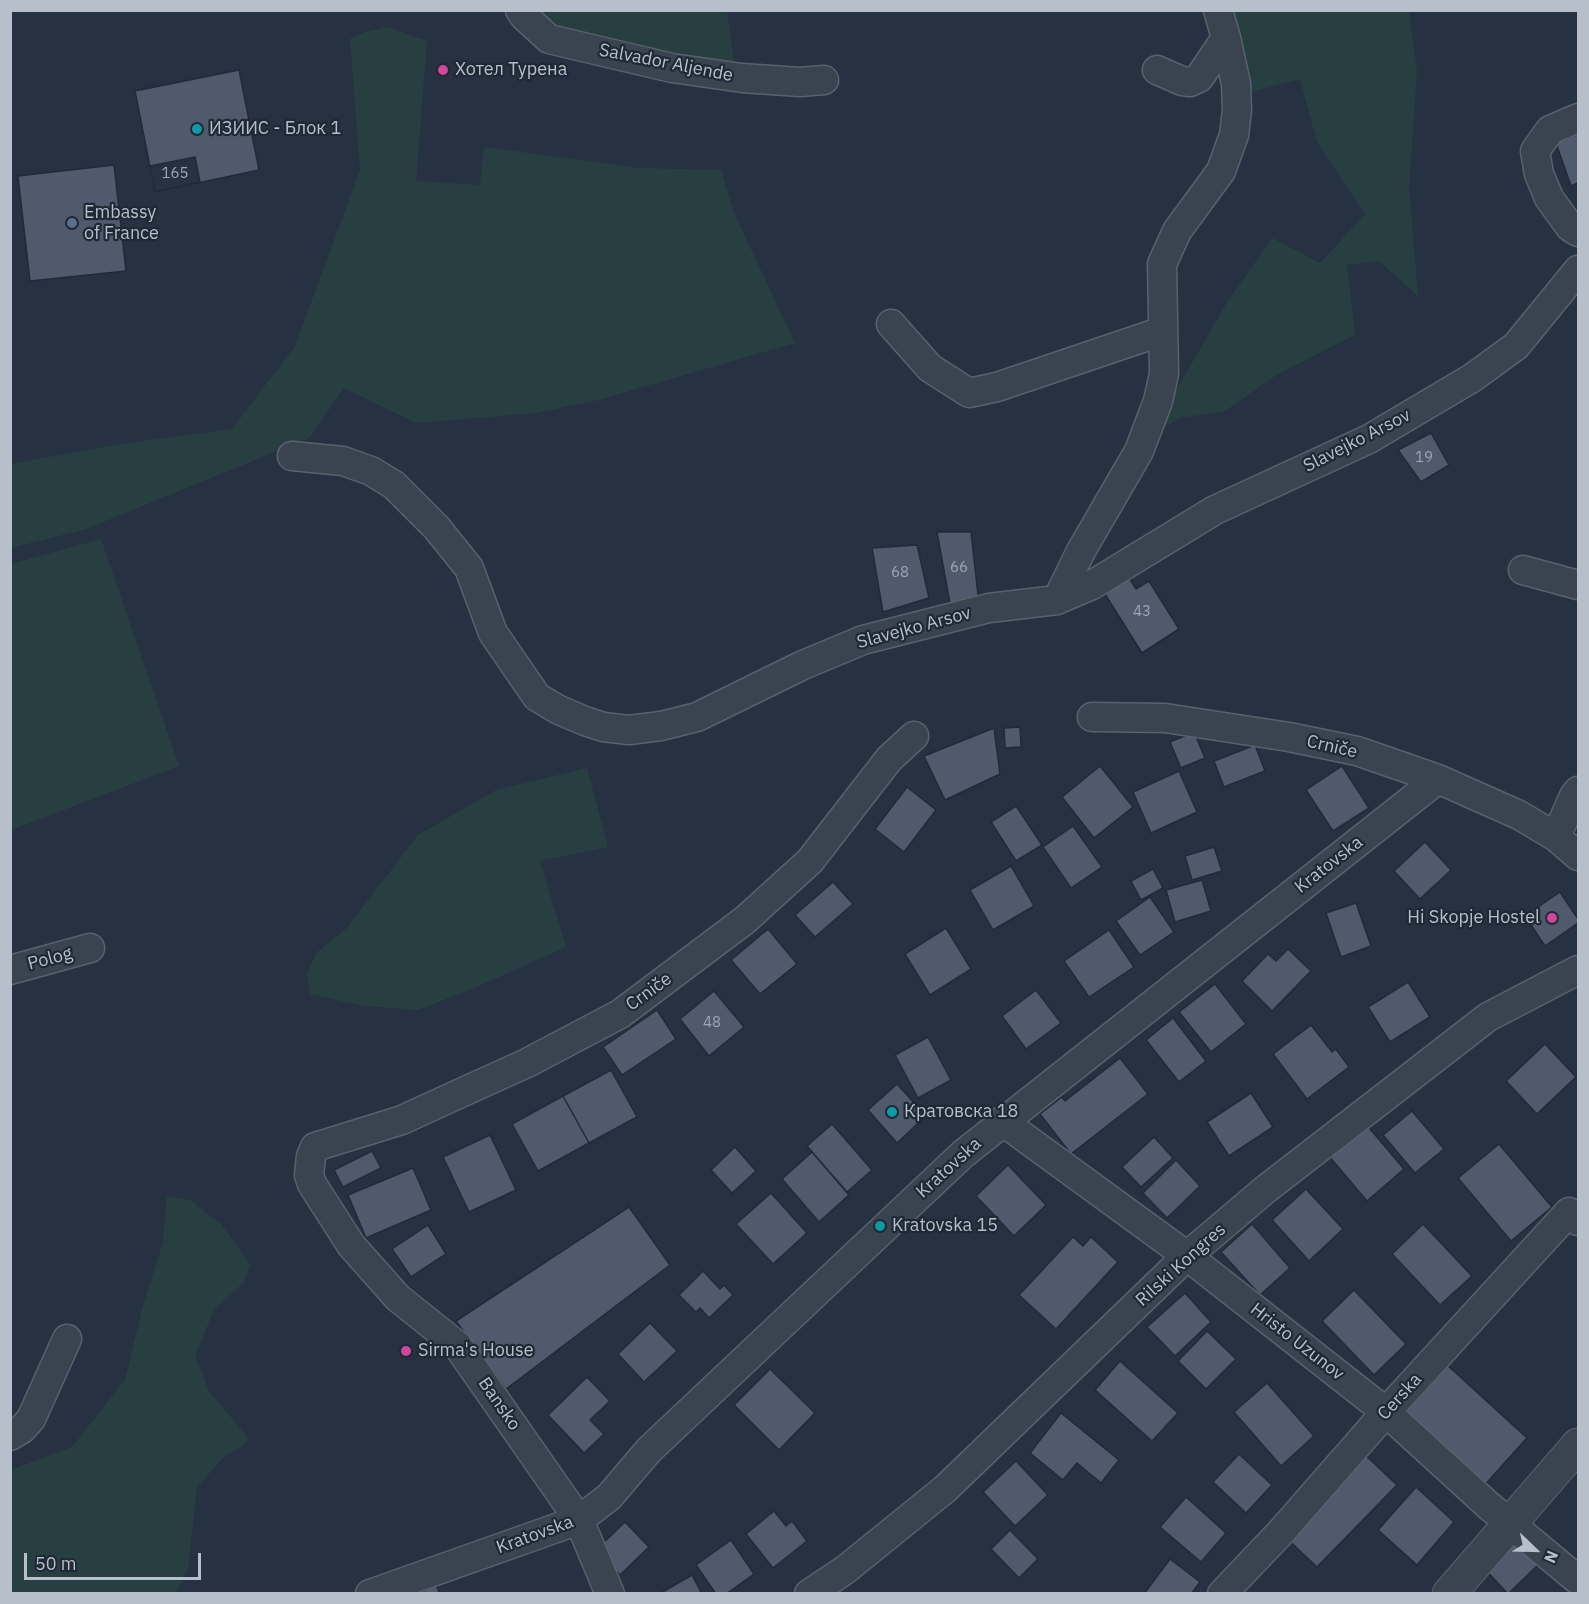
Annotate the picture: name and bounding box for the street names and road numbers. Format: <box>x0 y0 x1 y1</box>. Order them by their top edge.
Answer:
street label: Salvador Aljende <box>597 39 735 87</box>
street label: Slavejko Arsov <box>1300 405 1414 477</box>
street label: Slavejko Arsov <box>855 602 973 654</box>
street label: Crniče <box>1305 731 1359 763</box>
street label: Kratovska <box>1291 832 1367 898</box>
street label: Polog <box>25 943 75 975</box>
street label: Crniče <box>622 968 676 1016</box>
street label: Kratovska <box>912 1133 986 1203</box>
street label: Rilski Kongres <box>1131 1219 1231 1311</box>
street label: Hristo Uzunov <box>1246 1299 1348 1385</box>
street label: Cerska <box>1373 1369 1427 1425</box>
street label: Bansko <box>473 1373 525 1435</box>
street label: Kratovska <box>494 1511 576 1559</box>

